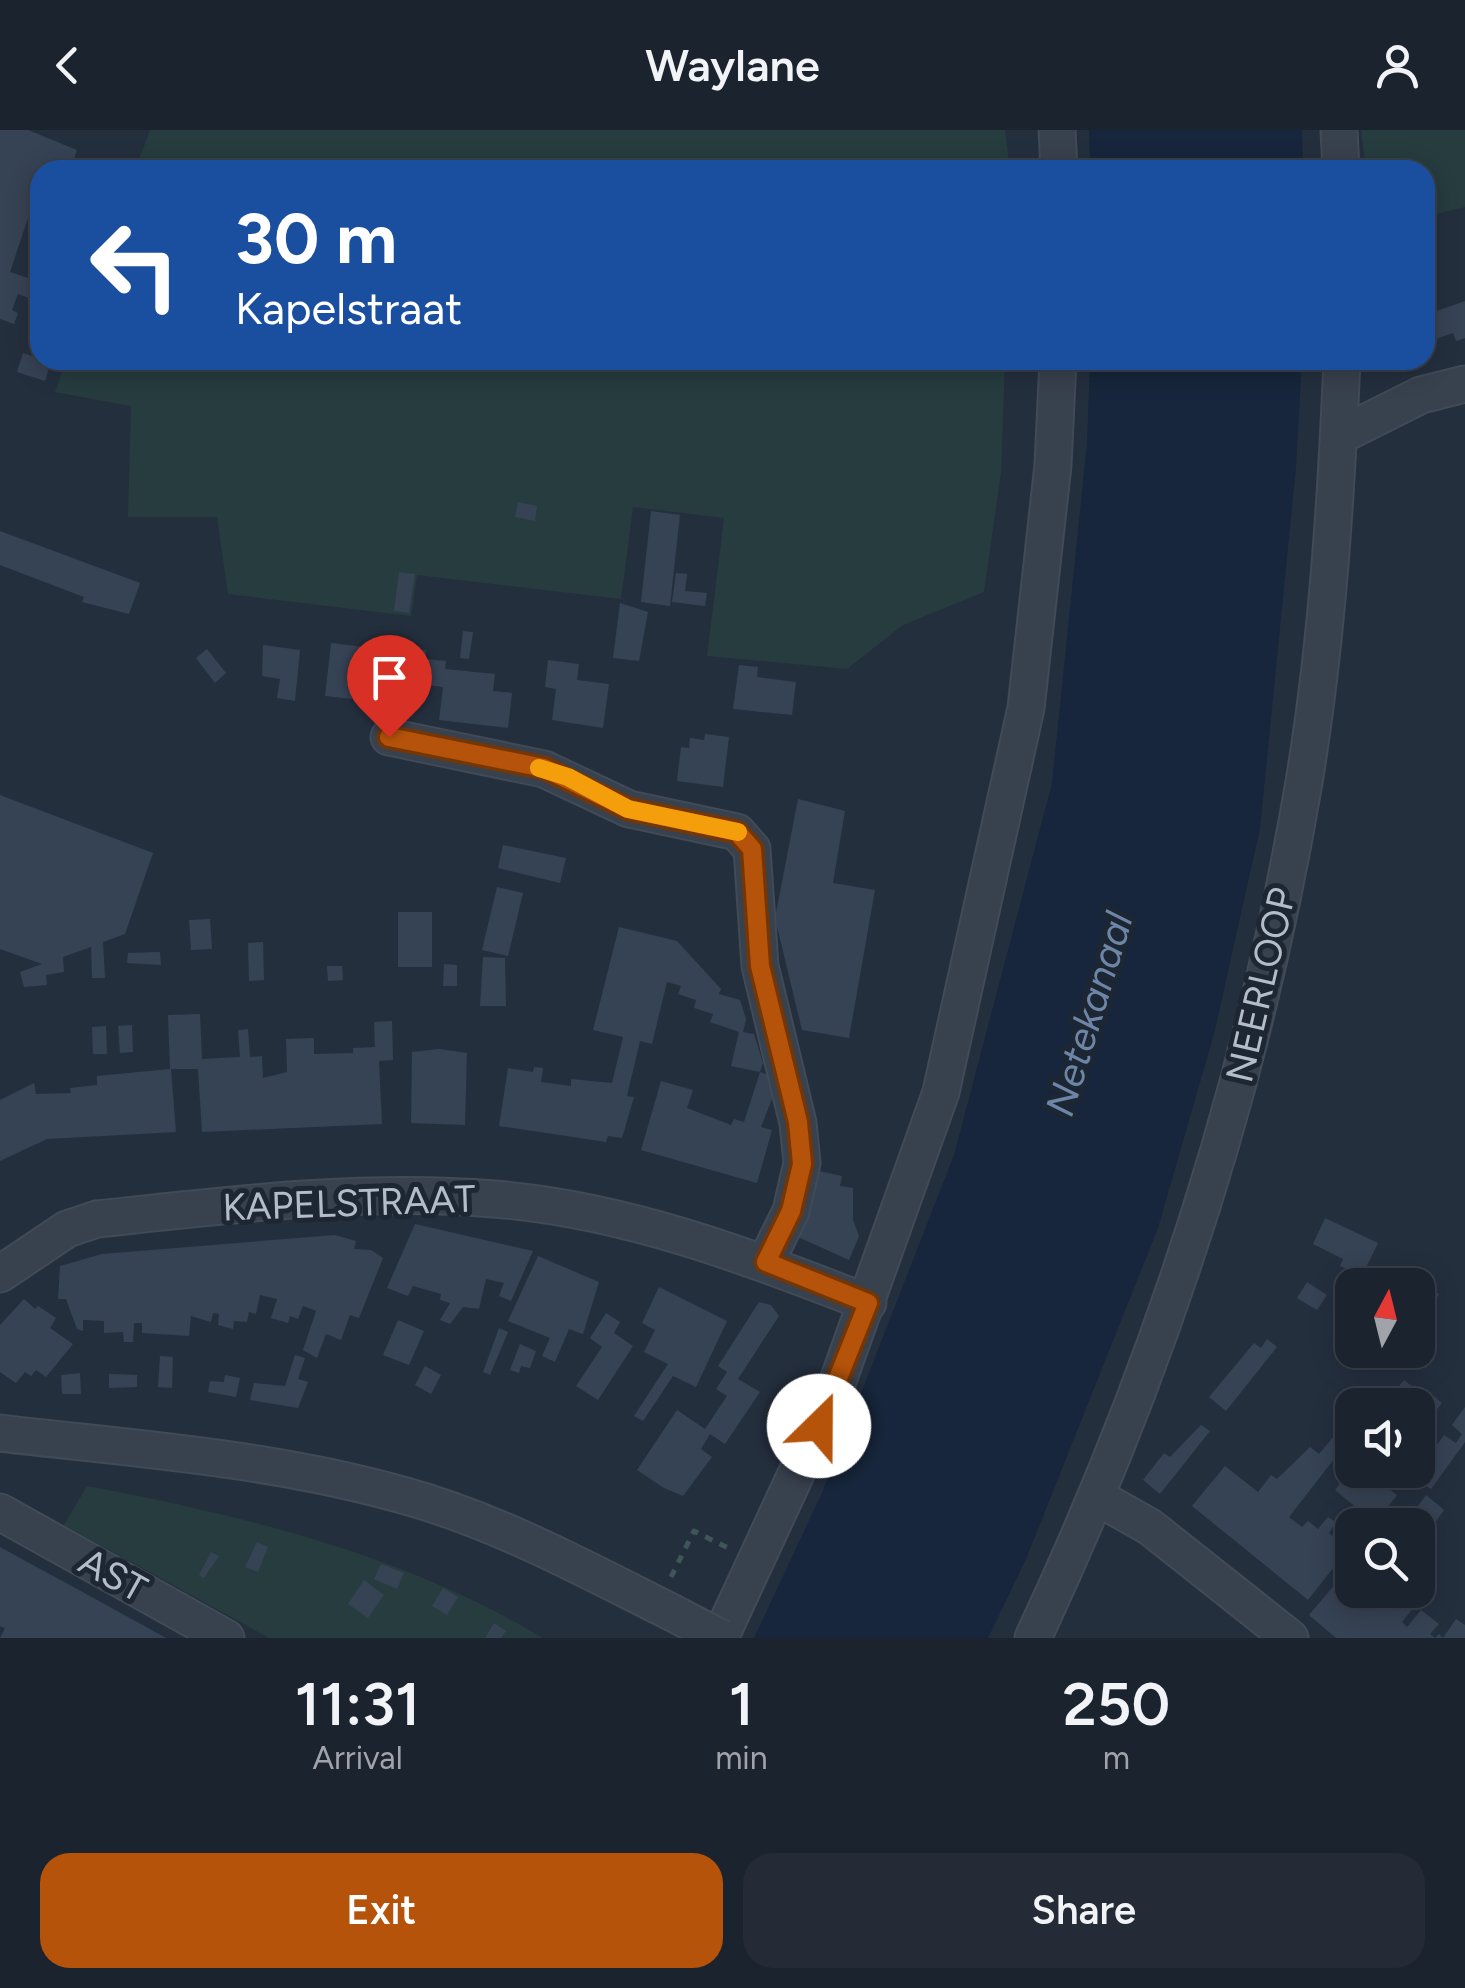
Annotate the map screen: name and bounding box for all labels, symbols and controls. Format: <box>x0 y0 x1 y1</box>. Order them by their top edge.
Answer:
icon: back <box>40 38 95 93</box>
text: Waylane <box>645 38 820 92</box>
icon: person <box>1370 38 1425 93</box>
text: 30 m <box>235 196 397 281</box>
icon: left <box>70 200 200 330</box>
text: Kapelstraat <box>235 281 462 335</box>
pin <box>347 635 432 738</box>
icon: arrive <box>362 650 417 705</box>
street label: NEERLOOP <box>1216 883 1306 1087</box>
water label: Netekanaal <box>1035 905 1143 1122</box>
street label: KAPELSTRAAT <box>222 1176 476 1230</box>
north arrow <box>1335 1268 1435 1368</box>
map controls <box>1335 1268 1435 1608</box>
position arrow <box>767 1374 871 1478</box>
button: sound <box>1335 1388 1435 1488</box>
button: search <box>1335 1508 1435 1608</box>
street label: AST <box>71 1538 155 1612</box>
text: 11:31 <box>295 1668 420 1740</box>
text: 1 <box>729 1668 754 1740</box>
text: 250 <box>1063 1668 1170 1740</box>
text: Arrival <box>312 1739 403 1777</box>
text: min <box>715 1739 768 1777</box>
text: m <box>1103 1739 1130 1777</box>
button: Exit <box>40 1853 723 1968</box>
button: Share <box>743 1853 1425 1968</box>

